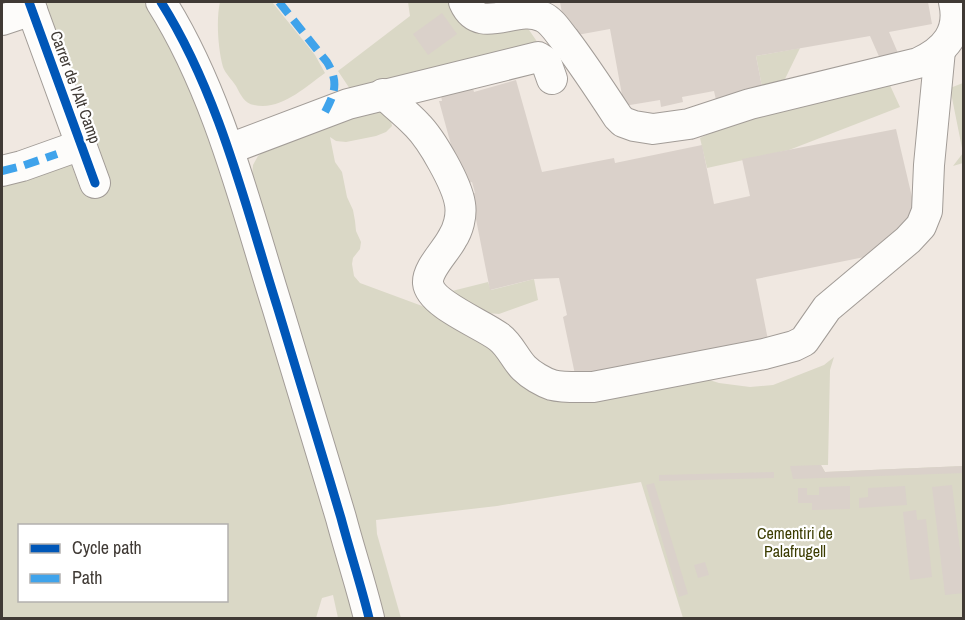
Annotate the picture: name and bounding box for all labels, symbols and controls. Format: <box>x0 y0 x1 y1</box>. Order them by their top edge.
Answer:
street label: Carrer de l'Alt Camp <box>45 28 107 146</box>
park label: Cementiri de Palafrugell <box>757 522 833 562</box>
legend <box>18 524 228 602</box>
text: Cycle path <box>72 535 142 560</box>
text: Path <box>72 565 102 590</box>

